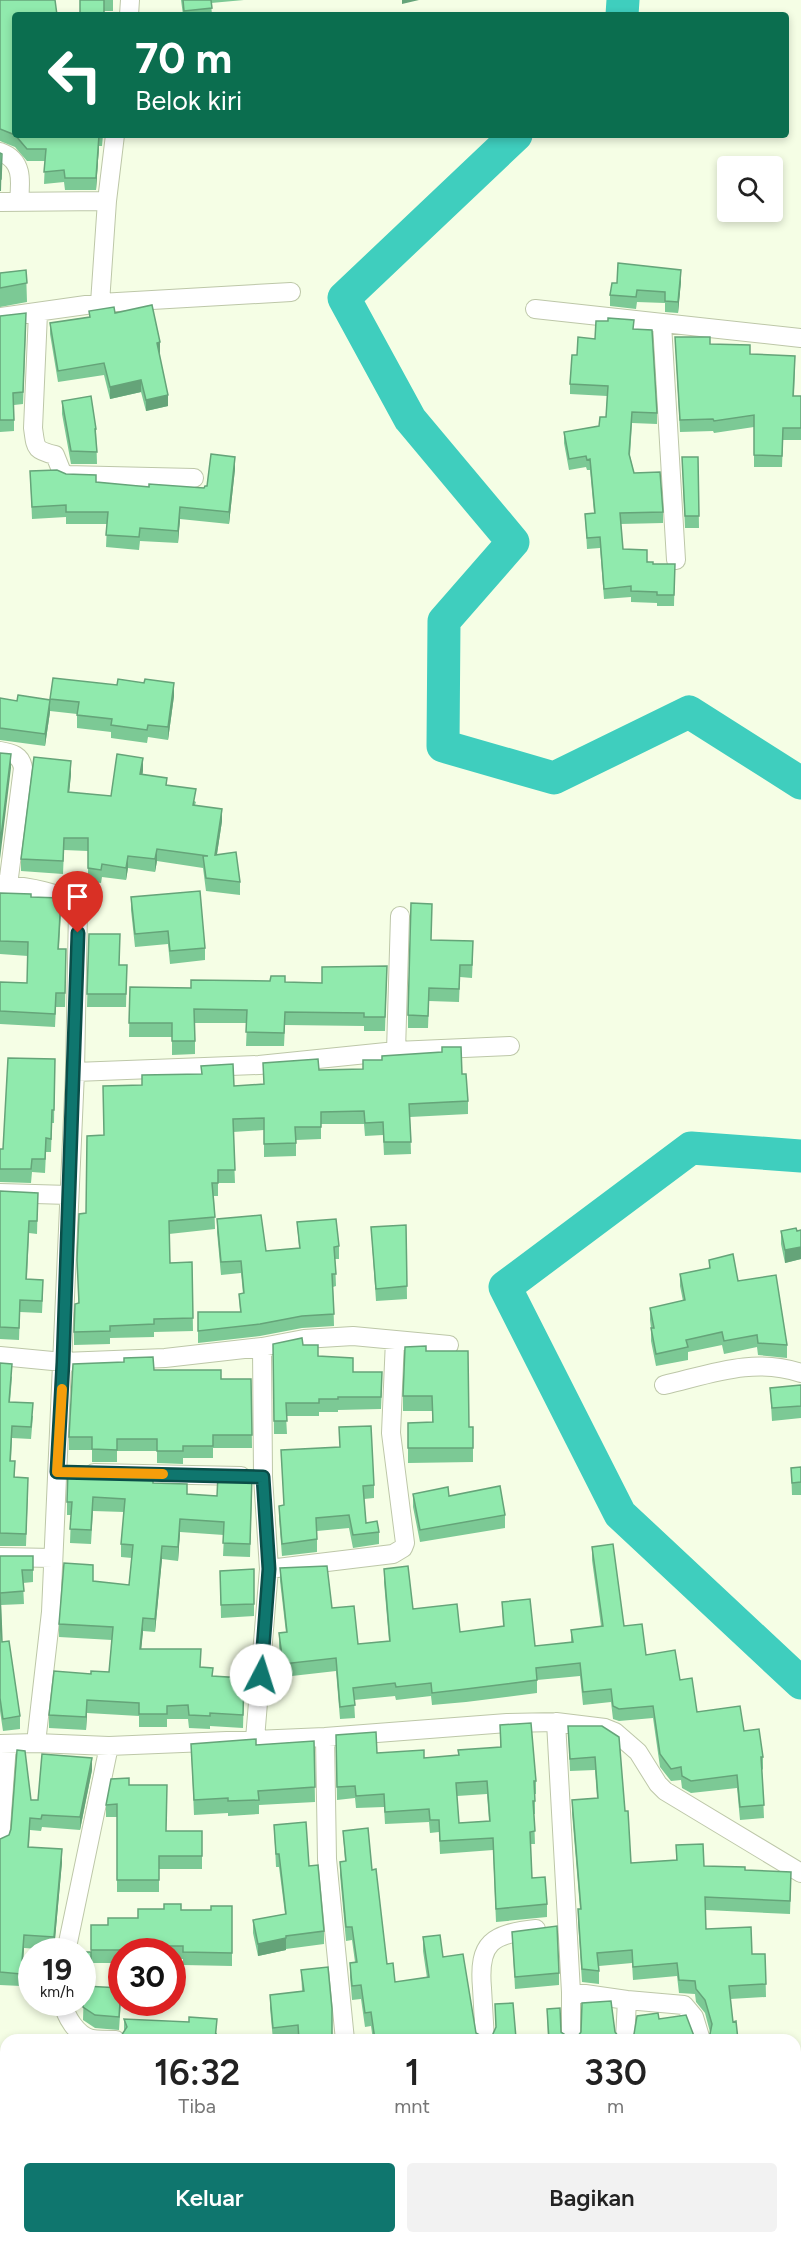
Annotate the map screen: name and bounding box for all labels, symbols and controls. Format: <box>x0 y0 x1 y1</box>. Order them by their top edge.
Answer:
text: 70 m <box>135 33 232 84</box>
icon: left <box>36 36 114 114</box>
text: Belok kiri <box>135 84 242 117</box>
map controls <box>717 156 783 222</box>
button: search <box>717 156 783 222</box>
pin <box>52 871 103 933</box>
icon: arrive <box>61 880 94 913</box>
position arrow <box>229 1643 293 1707</box>
speed limit sign: 30 <box>108 1938 186 2016</box>
text: 19 <box>42 1951 72 1988</box>
text: km/h <box>40 1983 74 2001</box>
text: 16:32 <box>154 2051 240 2094</box>
text: 1 <box>405 2051 420 2094</box>
text: 330 <box>584 2051 647 2094</box>
text: Tiba <box>178 2094 216 2118</box>
text: mnt <box>394 2094 430 2118</box>
text: m <box>607 2094 624 2118</box>
button: Keluar <box>24 2163 395 2232</box>
button: Bagikan <box>407 2163 777 2232</box>

